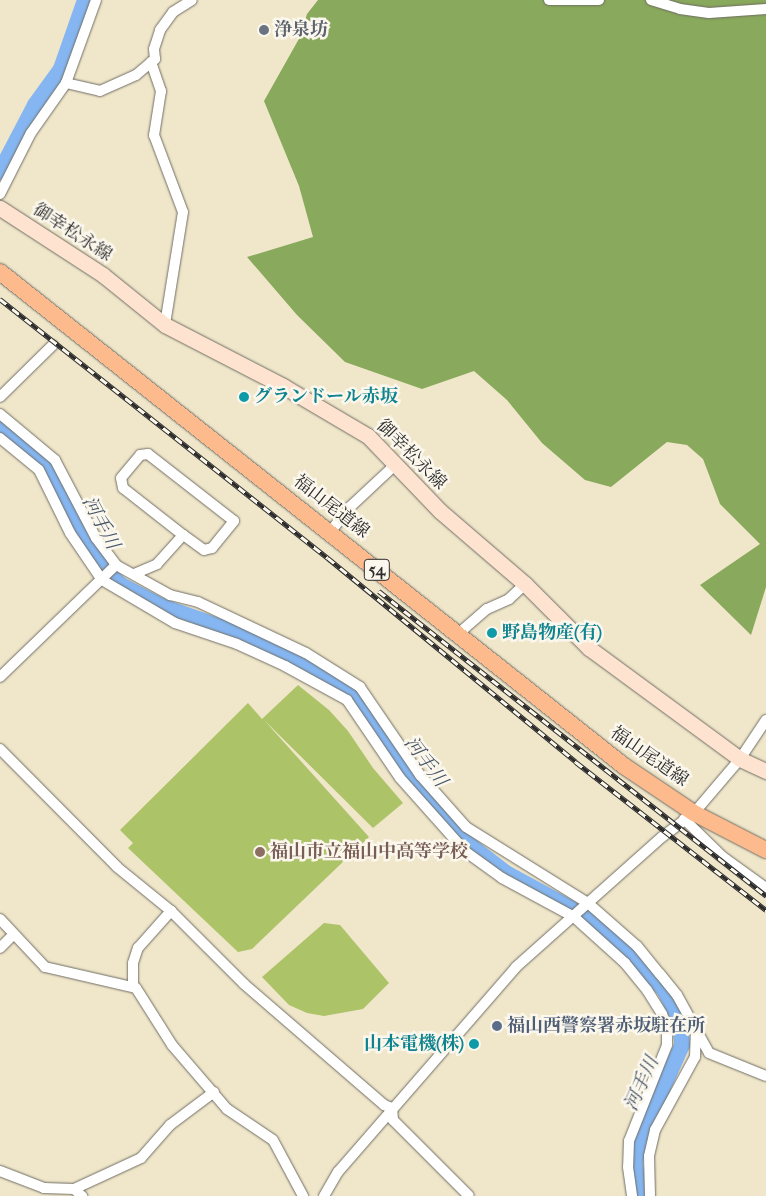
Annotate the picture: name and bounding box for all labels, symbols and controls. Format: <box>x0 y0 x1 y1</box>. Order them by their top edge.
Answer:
place label: 浄泉坊 <box>274 19 328 41</box>
marker: 浄泉坊 <box>258 24 270 36</box>
street label: 御幸松永線 <box>28 199 116 267</box>
place label: グランドール赤坂 <box>254 386 398 408</box>
marker: グランドール赤坂 <box>238 391 250 403</box>
street label: 御幸松永線 <box>372 416 450 494</box>
street label: 福山尾道線 <box>289 471 373 543</box>
water label: 河手川 <box>77 492 123 554</box>
road number: 54 <box>363 556 391 584</box>
place label: 野島物産(有) <box>502 622 602 644</box>
marker: 野島物産(有) <box>486 627 498 639</box>
street label: 福山尾道線 <box>606 722 692 792</box>
water label: 河手川 <box>399 732 451 792</box>
place label: 福山市立福山中高等学校 <box>270 841 468 863</box>
marker: 福山市立福山中高等学校 <box>254 846 266 858</box>
place label: 福山西警察署赤坂駐在所 <box>507 1015 705 1037</box>
marker: 福山西警察署赤坂駐在所 <box>491 1020 503 1032</box>
place label: 山本電機(株) <box>364 1033 464 1055</box>
marker: 山本電機(株) <box>468 1038 480 1050</box>
water label: 河手川 <box>620 1053 664 1115</box>

